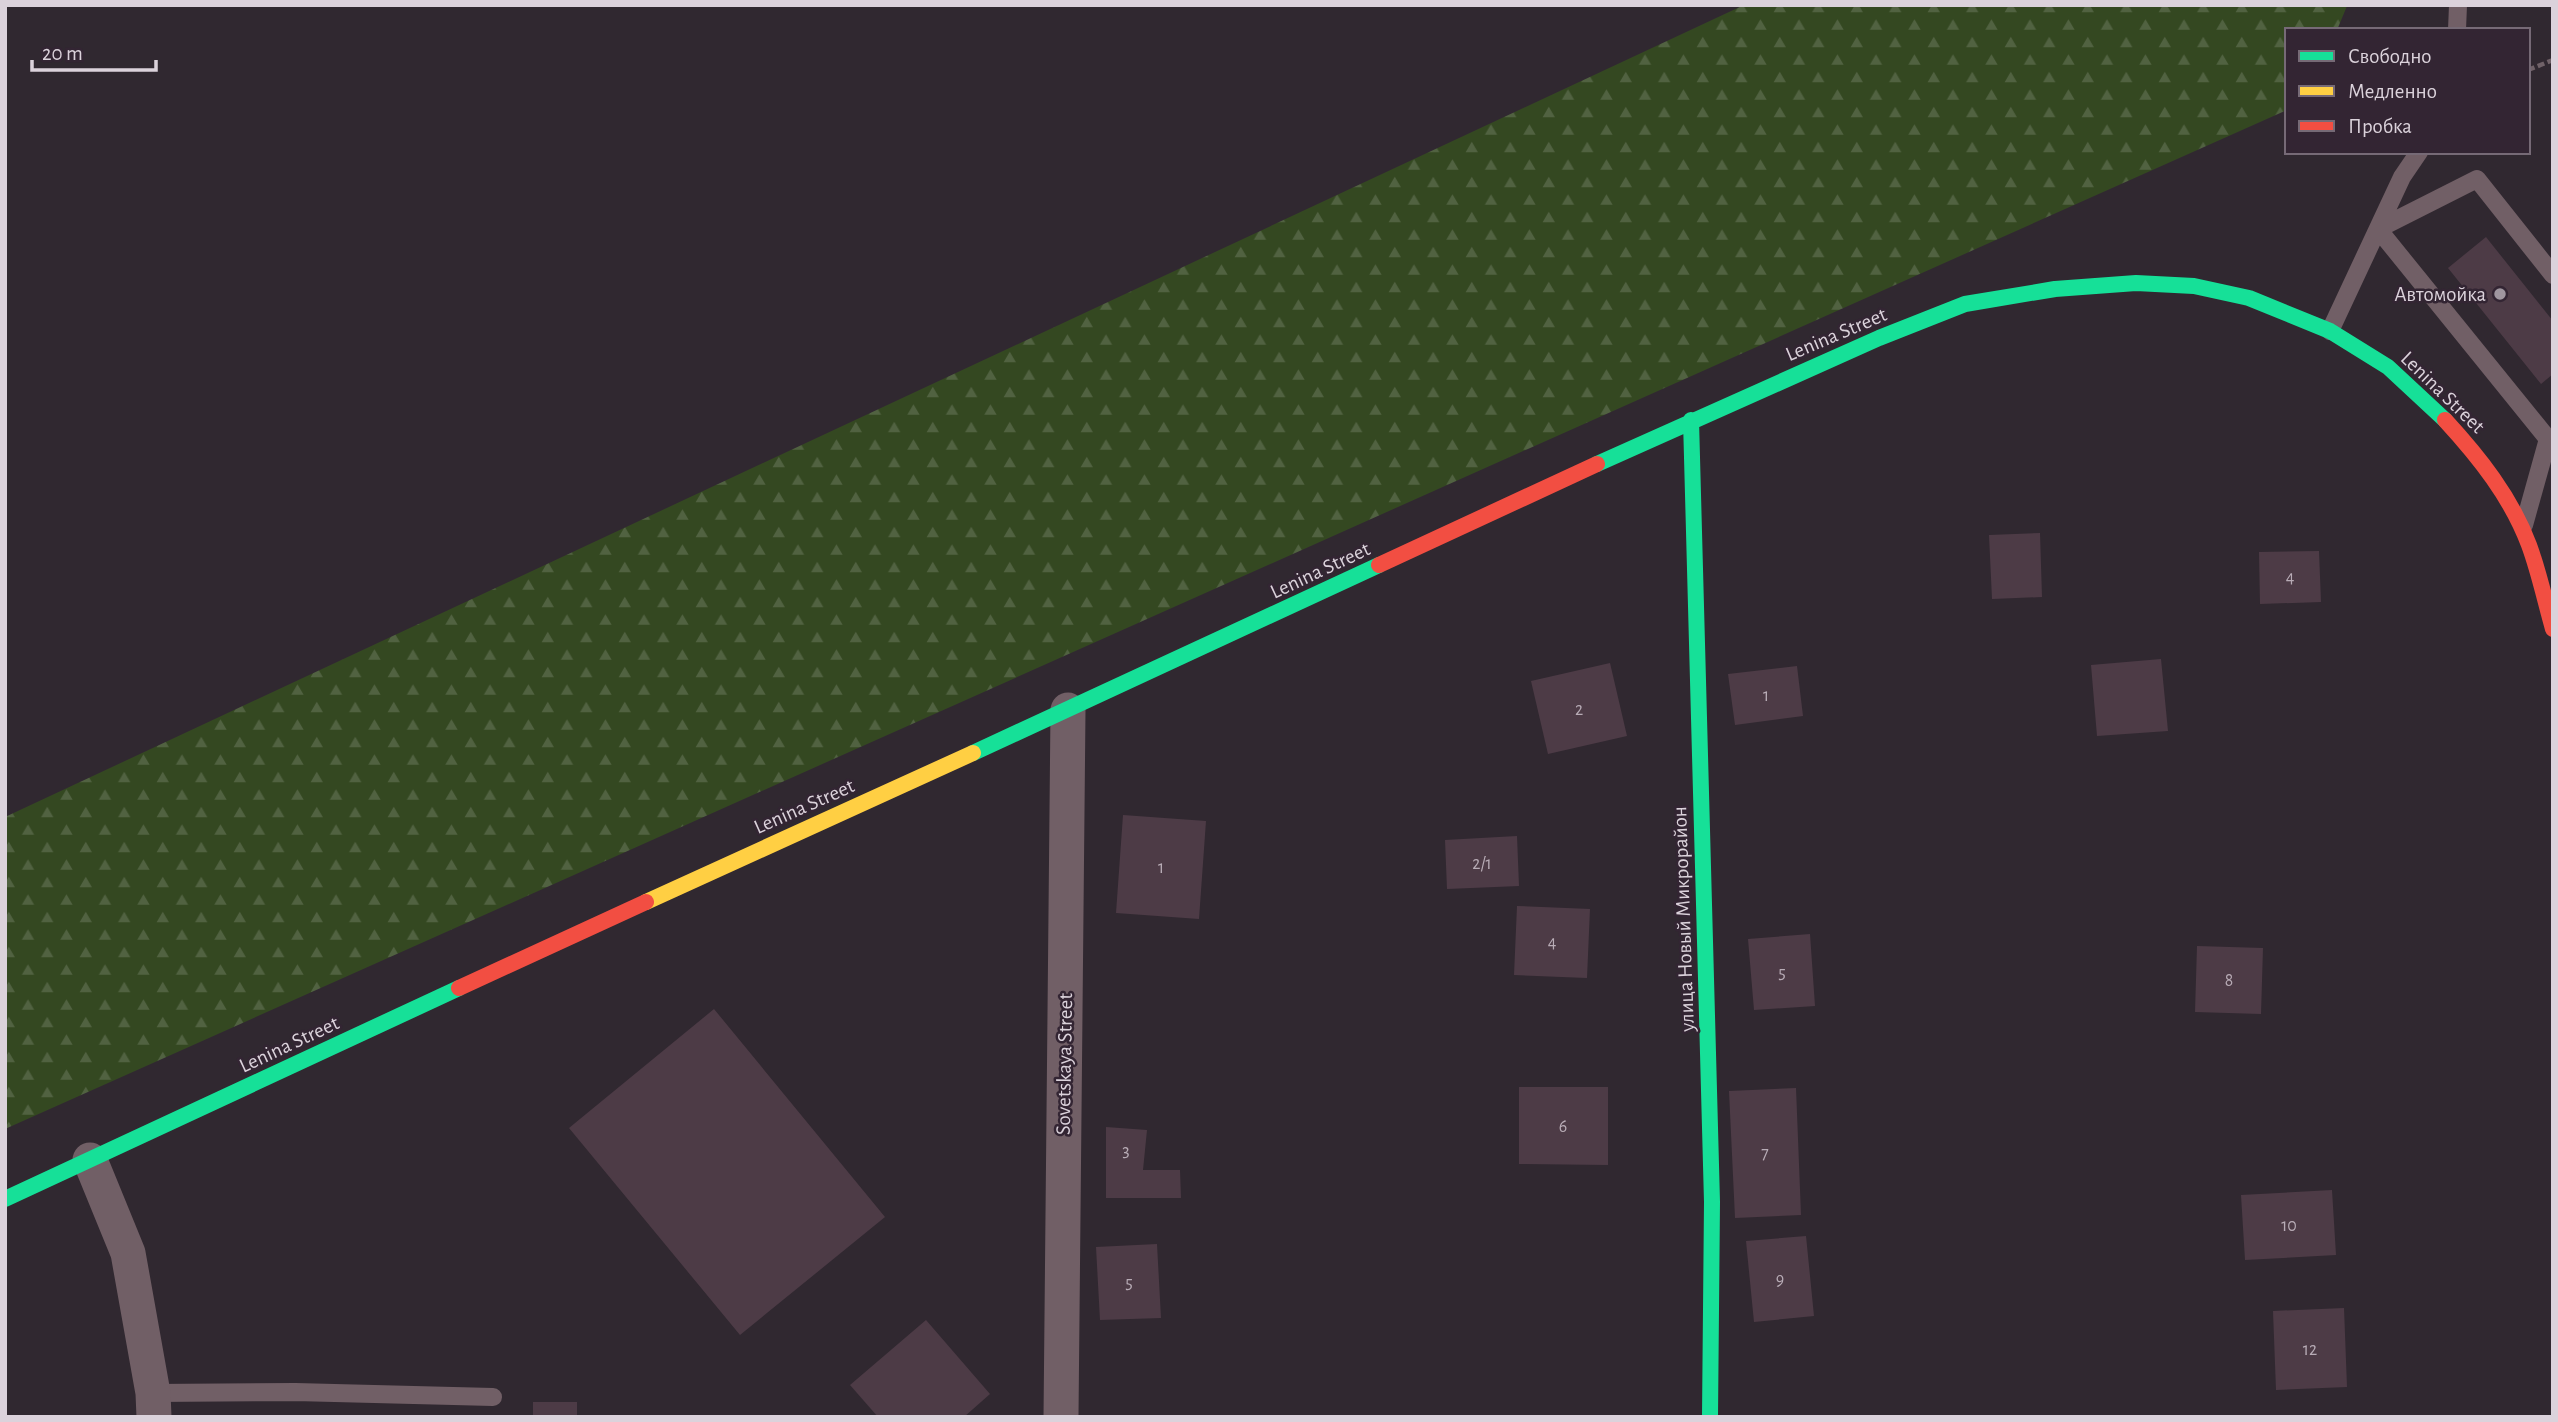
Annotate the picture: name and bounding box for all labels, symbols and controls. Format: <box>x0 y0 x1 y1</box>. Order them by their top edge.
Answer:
scale bar <box>32 28 156 72</box>
legend <box>2285 28 2530 154</box>
text: 20 m <box>42 43 83 64</box>
text: Свободно <box>2348 46 2432 67</box>
text: Медленно <box>2348 81 2437 102</box>
text: Пробка <box>2348 116 2412 137</box>
place label: Автомойка <box>2394 284 2486 305</box>
marker: Автомойка <box>2492 286 2508 302</box>
street label: Lenina Street <box>1783 304 1890 365</box>
street label: Lenina Street <box>2397 347 2489 437</box>
street label: Lenina Street <box>1267 538 1374 603</box>
house number: 4 <box>2286 569 2295 587</box>
house number: 1 <box>1763 687 1769 705</box>
house number: 2 <box>1575 701 1583 719</box>
street label: Lenina Street <box>751 775 858 838</box>
street label: улица Новый Микрорайон <box>1669 806 1698 1033</box>
house number: 2/1 <box>1472 855 1492 873</box>
house number: 1 <box>1158 859 1164 877</box>
house number: 4 <box>1548 934 1557 952</box>
house number: 5 <box>1778 964 1786 982</box>
house number: 8 <box>2225 972 2233 990</box>
street label: Sovetskaya Street <box>1053 993 1076 1135</box>
street label: Lenina Street <box>236 1012 343 1077</box>
house number: 6 <box>1559 1118 1567 1136</box>
house number: 3 <box>1122 1142 1130 1160</box>
house number: 7 <box>1761 1145 1769 1163</box>
house number: 10 <box>2281 1217 2297 1235</box>
house number: 9 <box>1776 1271 1784 1289</box>
house number: 5 <box>1125 1274 1133 1292</box>
house number: 12 <box>2303 1341 2317 1359</box>

